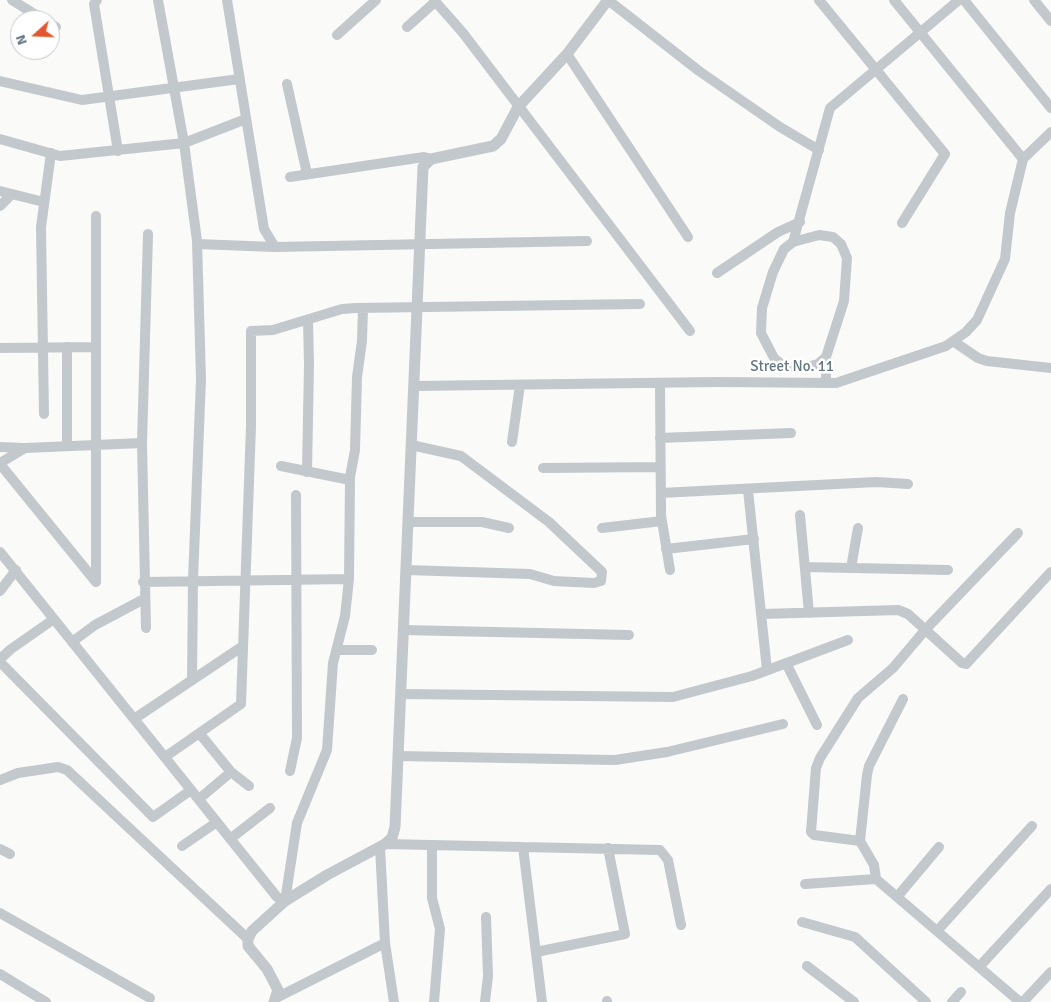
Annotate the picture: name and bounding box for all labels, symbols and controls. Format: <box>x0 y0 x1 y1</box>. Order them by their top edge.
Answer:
north arrow <box>10 10 60 60</box>
text: N <box>12 32 31 47</box>
street label: Street No. 11 <box>750 358 834 376</box>

